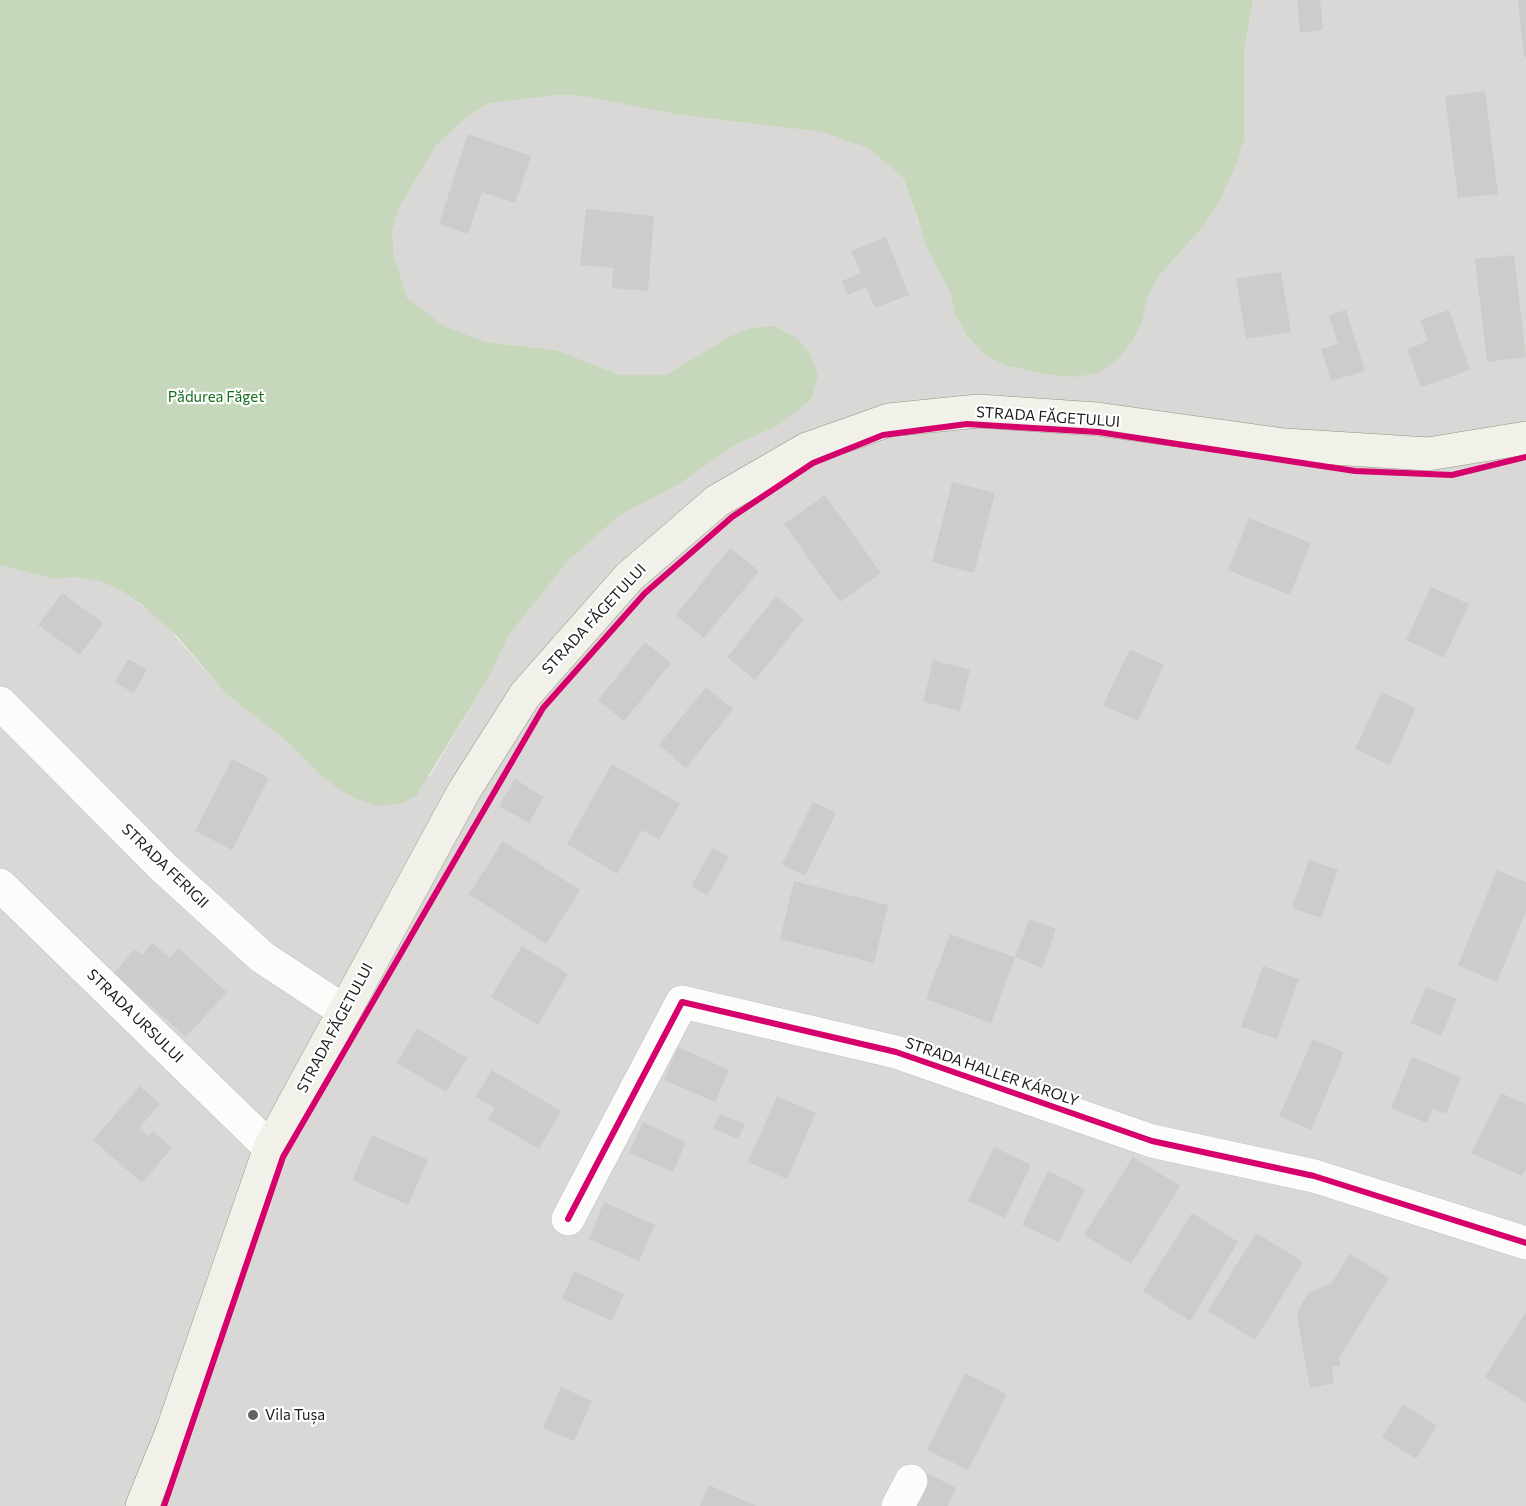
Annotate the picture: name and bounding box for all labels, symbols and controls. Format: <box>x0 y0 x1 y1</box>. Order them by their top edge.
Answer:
park label: Pădurea Făget <box>168 388 264 406</box>
street label: STRADA FĂGETULUI <box>975 403 1121 431</box>
street label: STRADA FĂGETULUI <box>538 560 650 678</box>
street label: STRADA FERIGII <box>118 820 212 912</box>
street label: STRADA FĂGETULUI <box>293 960 377 1096</box>
street label: STRADA URSULUI <box>83 965 187 1067</box>
street label: STRADA HALLER KÁROLY <box>903 1034 1081 1110</box>
place label: Vila Tușa <box>265 1406 325 1424</box>
marker: Vila Tușa <box>246 1408 260 1422</box>

